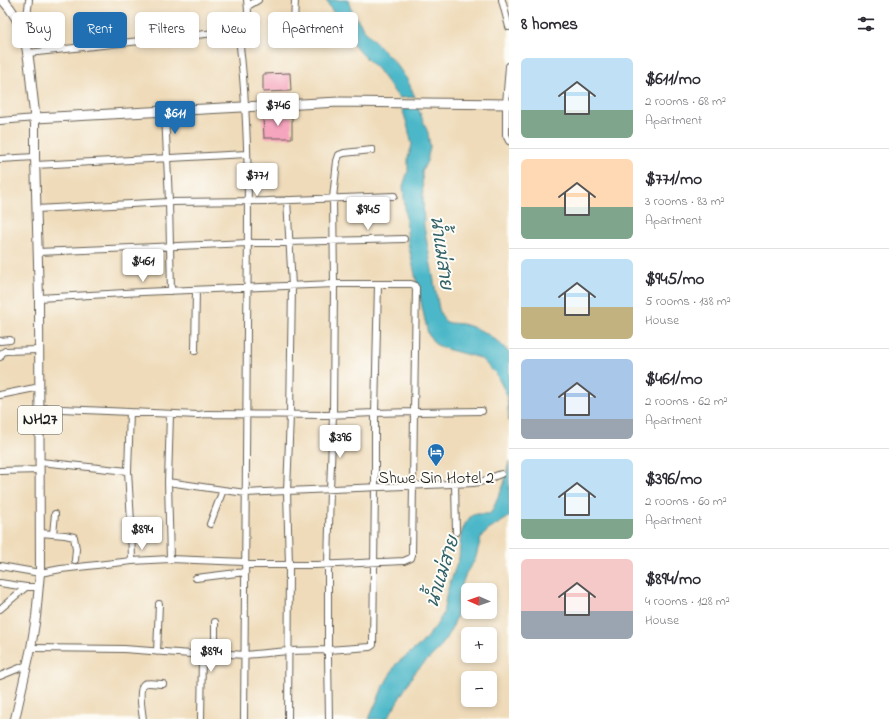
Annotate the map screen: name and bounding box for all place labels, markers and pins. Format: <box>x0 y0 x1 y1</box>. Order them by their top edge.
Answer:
pin: $746 <box>254 93 302 127</box>
pin: $611 <box>151 101 199 135</box>
pin: $771 <box>233 163 281 197</box>
pin: $945 <box>344 197 392 231</box>
pin: $461 <box>119 249 167 283</box>
pin: $396 <box>316 425 364 459</box>
hotel icon: Shwe Sin Hotel 2 <box>426 442 446 467</box>
place label: Shwe Sin Hotel 2 <box>378 466 494 491</box>
pin: $894 <box>118 517 166 551</box>
pin: $894 <box>187 639 235 673</box>

